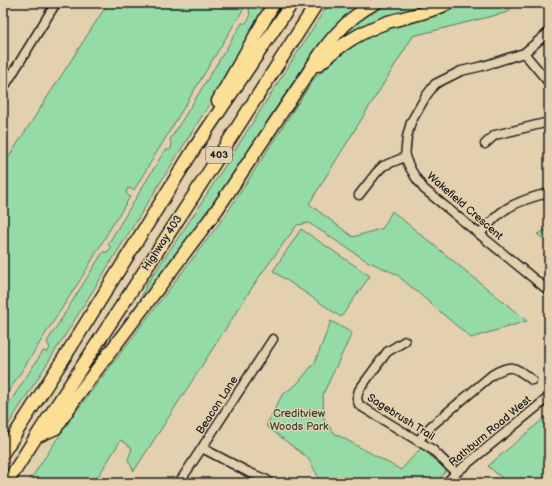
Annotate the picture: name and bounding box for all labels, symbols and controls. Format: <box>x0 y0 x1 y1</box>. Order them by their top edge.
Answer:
road number: 403 <box>206 147 232 163</box>
street label: Wakefield Crescent <box>424 169 506 243</box>
street label: Highway 403 <box>139 213 185 273</box>
street label: Beacon Lane <box>193 373 241 436</box>
street label: Sagebrush Trail <box>365 391 437 443</box>
street label: Rathburn Road West <box>446 393 534 469</box>
park label: Creditview Woods Park <box>270 407 329 433</box>

